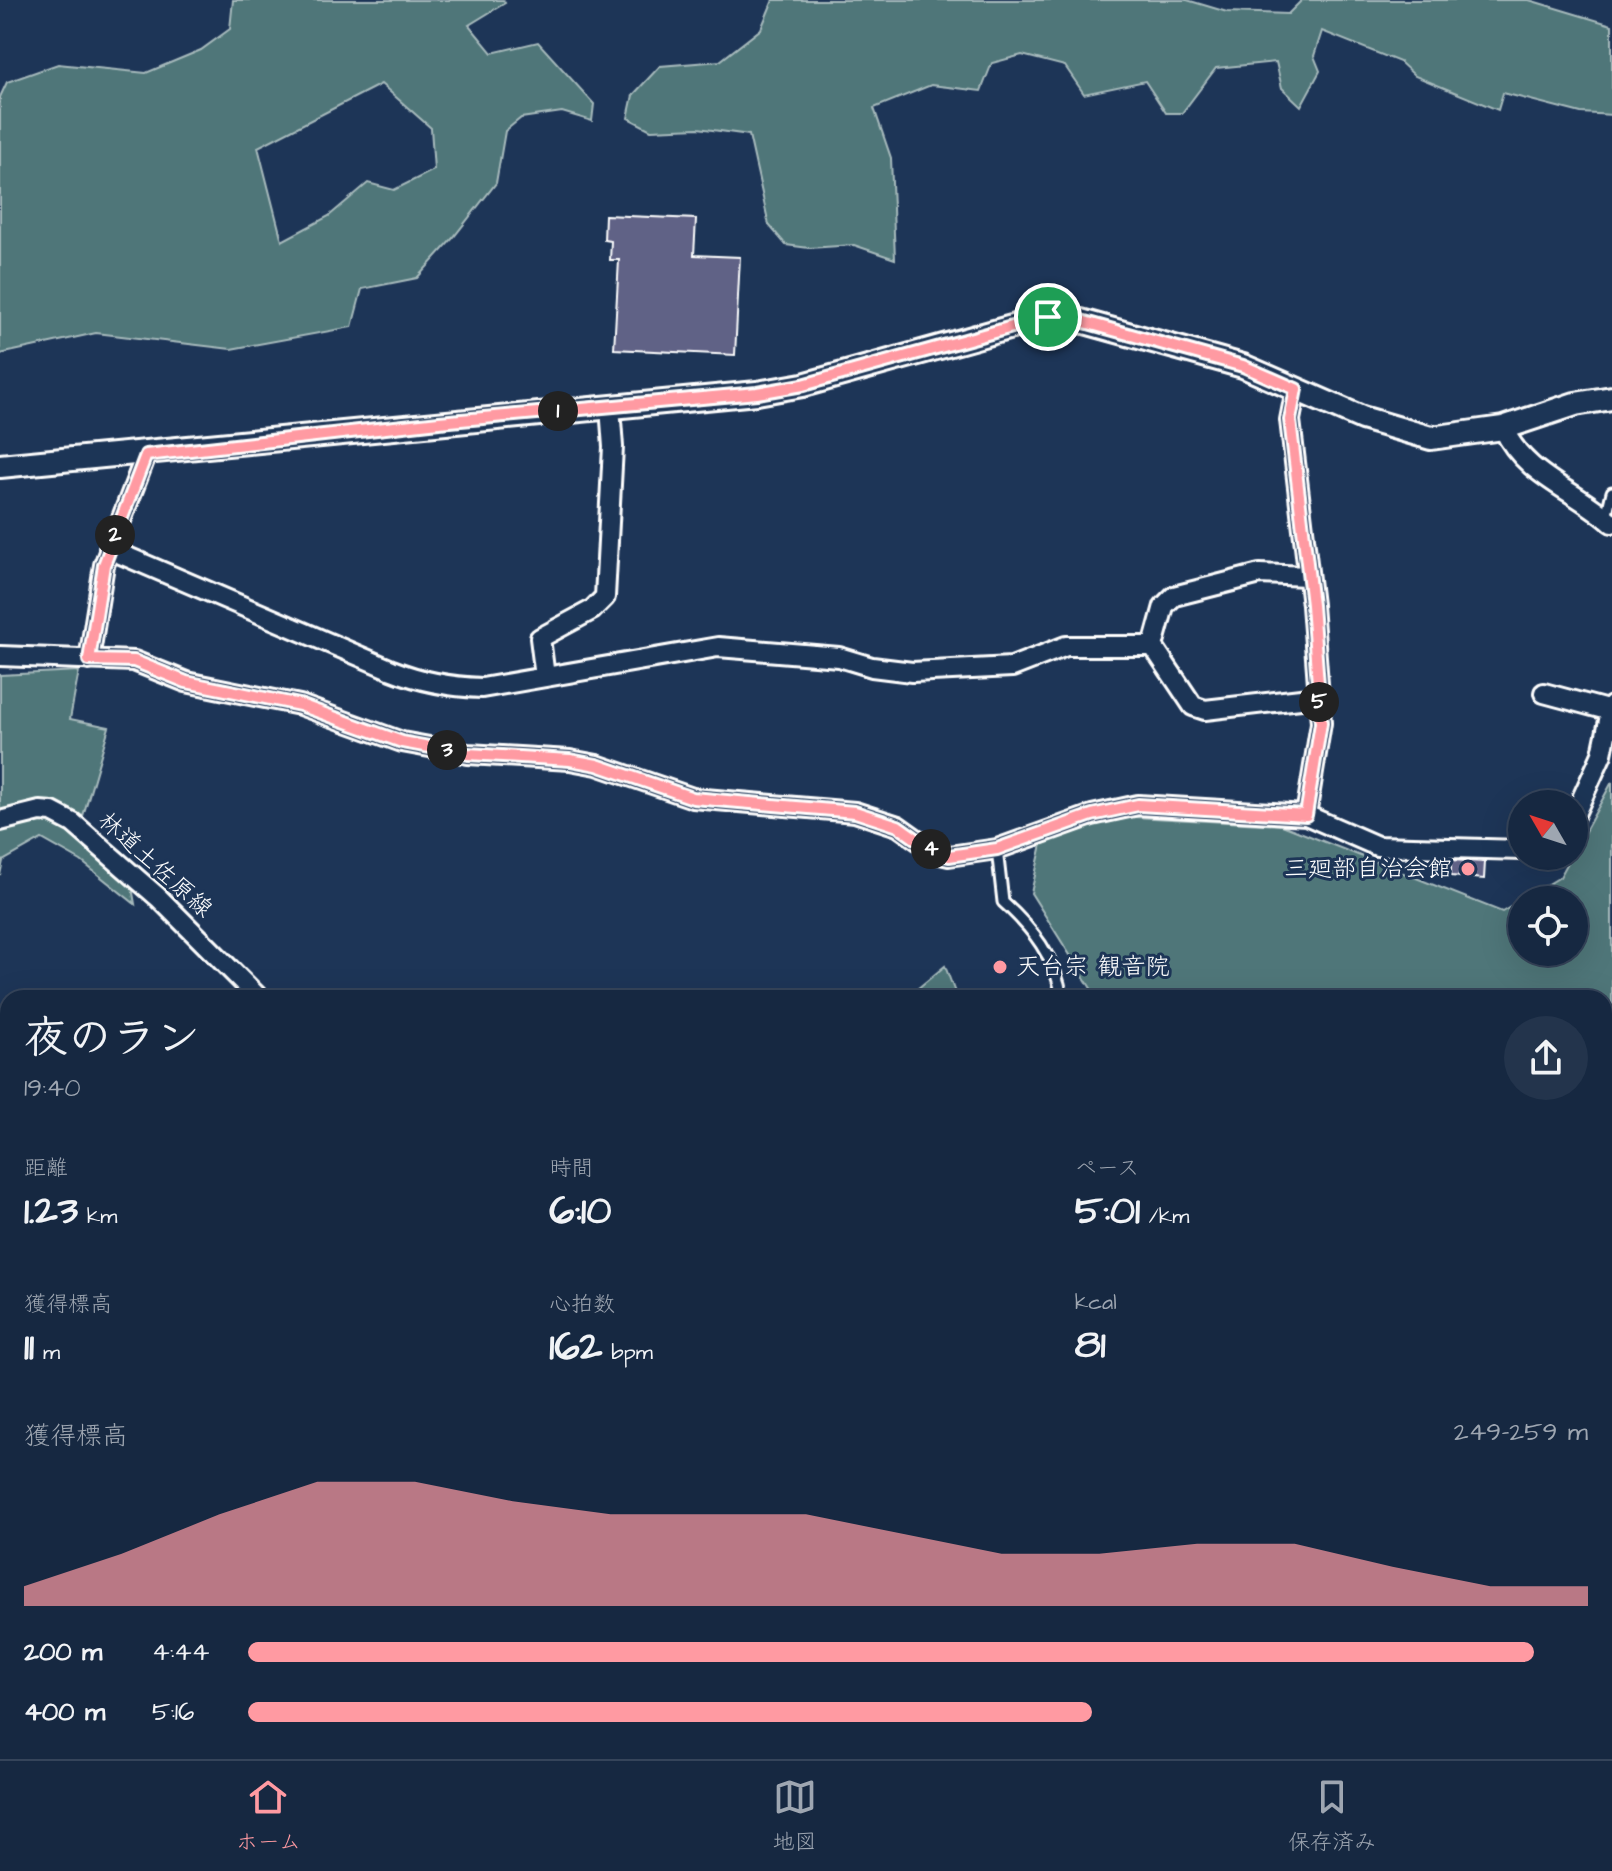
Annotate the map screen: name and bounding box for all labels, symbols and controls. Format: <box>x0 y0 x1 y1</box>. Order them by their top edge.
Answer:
pin <box>1014 283 1082 351</box>
icon: arrive <box>1026 295 1070 339</box>
pin: 1 <box>538 391 578 431</box>
text: 1 <box>557 395 559 426</box>
pin: 2 <box>95 515 135 555</box>
text: 2 <box>109 519 121 550</box>
pin: 5 <box>1299 682 1339 722</box>
text: 5 <box>1311 686 1327 717</box>
pin: 3 <box>427 730 467 770</box>
text: 3 <box>441 734 453 765</box>
north arrow <box>1508 790 1588 870</box>
map controls <box>1508 790 1588 966</box>
street label: 林道土佐原線 <box>90 804 220 926</box>
pin: 4 <box>911 829 951 869</box>
text: 4 <box>924 833 938 864</box>
place label: 三廻部自治会館 <box>1284 852 1452 886</box>
marker: 三廻部自治会館 <box>1459 860 1477 878</box>
button: locate <box>1508 886 1588 966</box>
place label: 天台宗 観音院 <box>1016 950 1170 984</box>
marker: 天台宗 観音院 <box>991 958 1009 976</box>
text: 夜のラン <box>24 1009 200 1070</box>
button: share <box>1504 1016 1588 1100</box>
text: 19:40 <box>24 1070 81 1106</box>
text: 距離 <box>24 1153 68 1184</box>
text: 時間 <box>549 1153 593 1184</box>
text: ペース <box>1075 1153 1139 1184</box>
text: 1.23 <box>24 1184 78 1239</box>
text: 6:10 <box>549 1184 611 1239</box>
text: 5:01 <box>1075 1184 1140 1239</box>
text: km <box>78 1201 117 1232</box>
text: /km <box>1140 1201 1189 1232</box>
text: kcal <box>1075 1287 1117 1318</box>
text: 獲得標高 <box>24 1289 112 1320</box>
text: 心拍数 <box>549 1289 615 1320</box>
text: 81 <box>1075 1318 1106 1373</box>
text: 11 <box>24 1320 34 1375</box>
text: 162 <box>549 1320 602 1375</box>
text: m <box>34 1337 60 1368</box>
text: bpm <box>602 1337 653 1368</box>
text: 249–259 m <box>1454 1414 1588 1450</box>
text: 獲得標高 <box>24 1418 128 1454</box>
text: 200 m <box>24 1634 102 1670</box>
text: 4:44 <box>152 1634 209 1670</box>
text: 400 m <box>24 1694 105 1730</box>
text: 5:16 <box>152 1694 194 1730</box>
tab: ホーム <box>236 1775 301 1858</box>
tab: 地図 <box>773 1775 817 1858</box>
tab: 保存済み <box>1288 1775 1376 1858</box>

